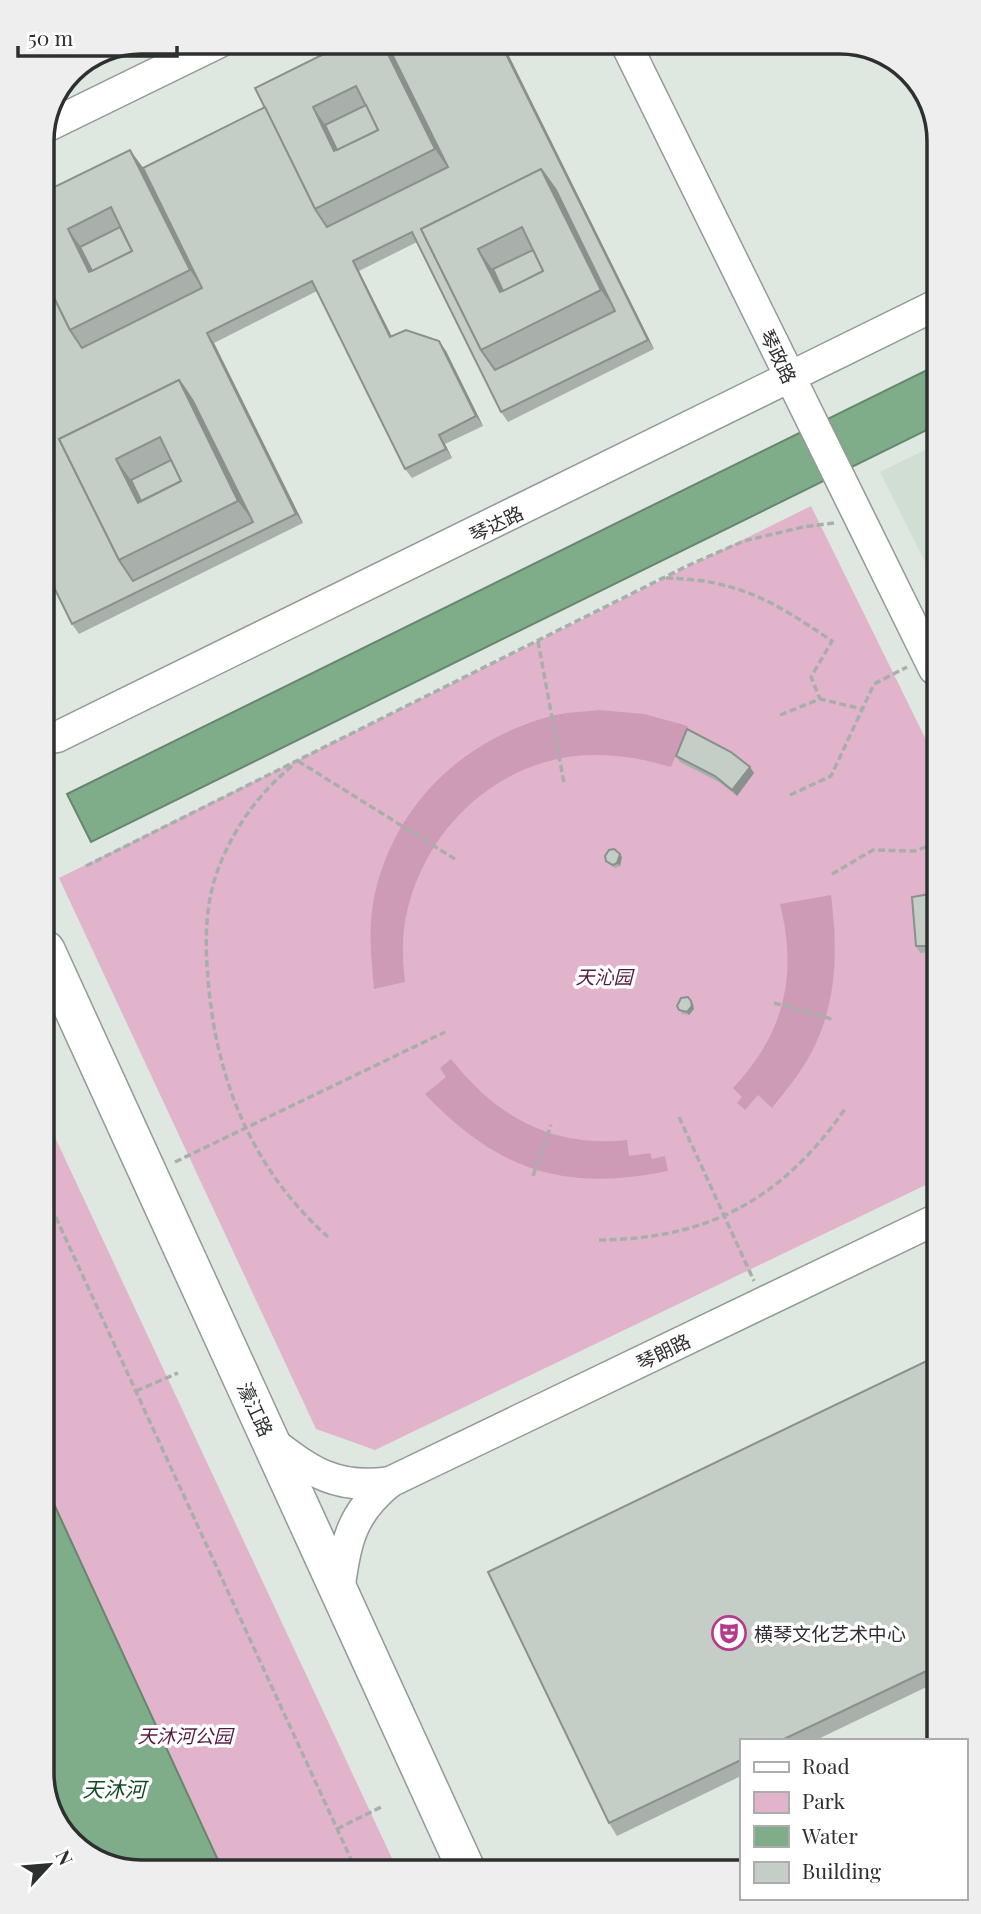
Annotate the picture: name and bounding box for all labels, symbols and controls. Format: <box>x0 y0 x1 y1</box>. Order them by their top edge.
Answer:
scale bar <box>18 14 177 58</box>
text: 50 m <box>28 23 74 51</box>
street label: 琴政路 <box>755 325 803 387</box>
street label: 琴达路 <box>465 499 527 547</box>
park label: 天沁园 <box>575 963 635 989</box>
street label: 琴朗路 <box>632 1327 694 1375</box>
street label: 濠江路 <box>232 1378 280 1440</box>
theatre icon: 横琴文化艺术中心 <box>710 1614 748 1652</box>
place label: 横琴文化艺术中心 <box>754 1620 906 1646</box>
park label: 天沐河公园 <box>137 1722 235 1748</box>
legend <box>740 1739 967 1900</box>
text: Road <box>802 1751 850 1779</box>
water label: 天沐河 <box>83 1774 149 1802</box>
text: Park <box>802 1786 846 1814</box>
text: Water <box>801 1821 858 1849</box>
north arrow <box>14 1830 84 1900</box>
text: N <box>50 1845 80 1869</box>
text: Building <box>802 1856 881 1884</box>

